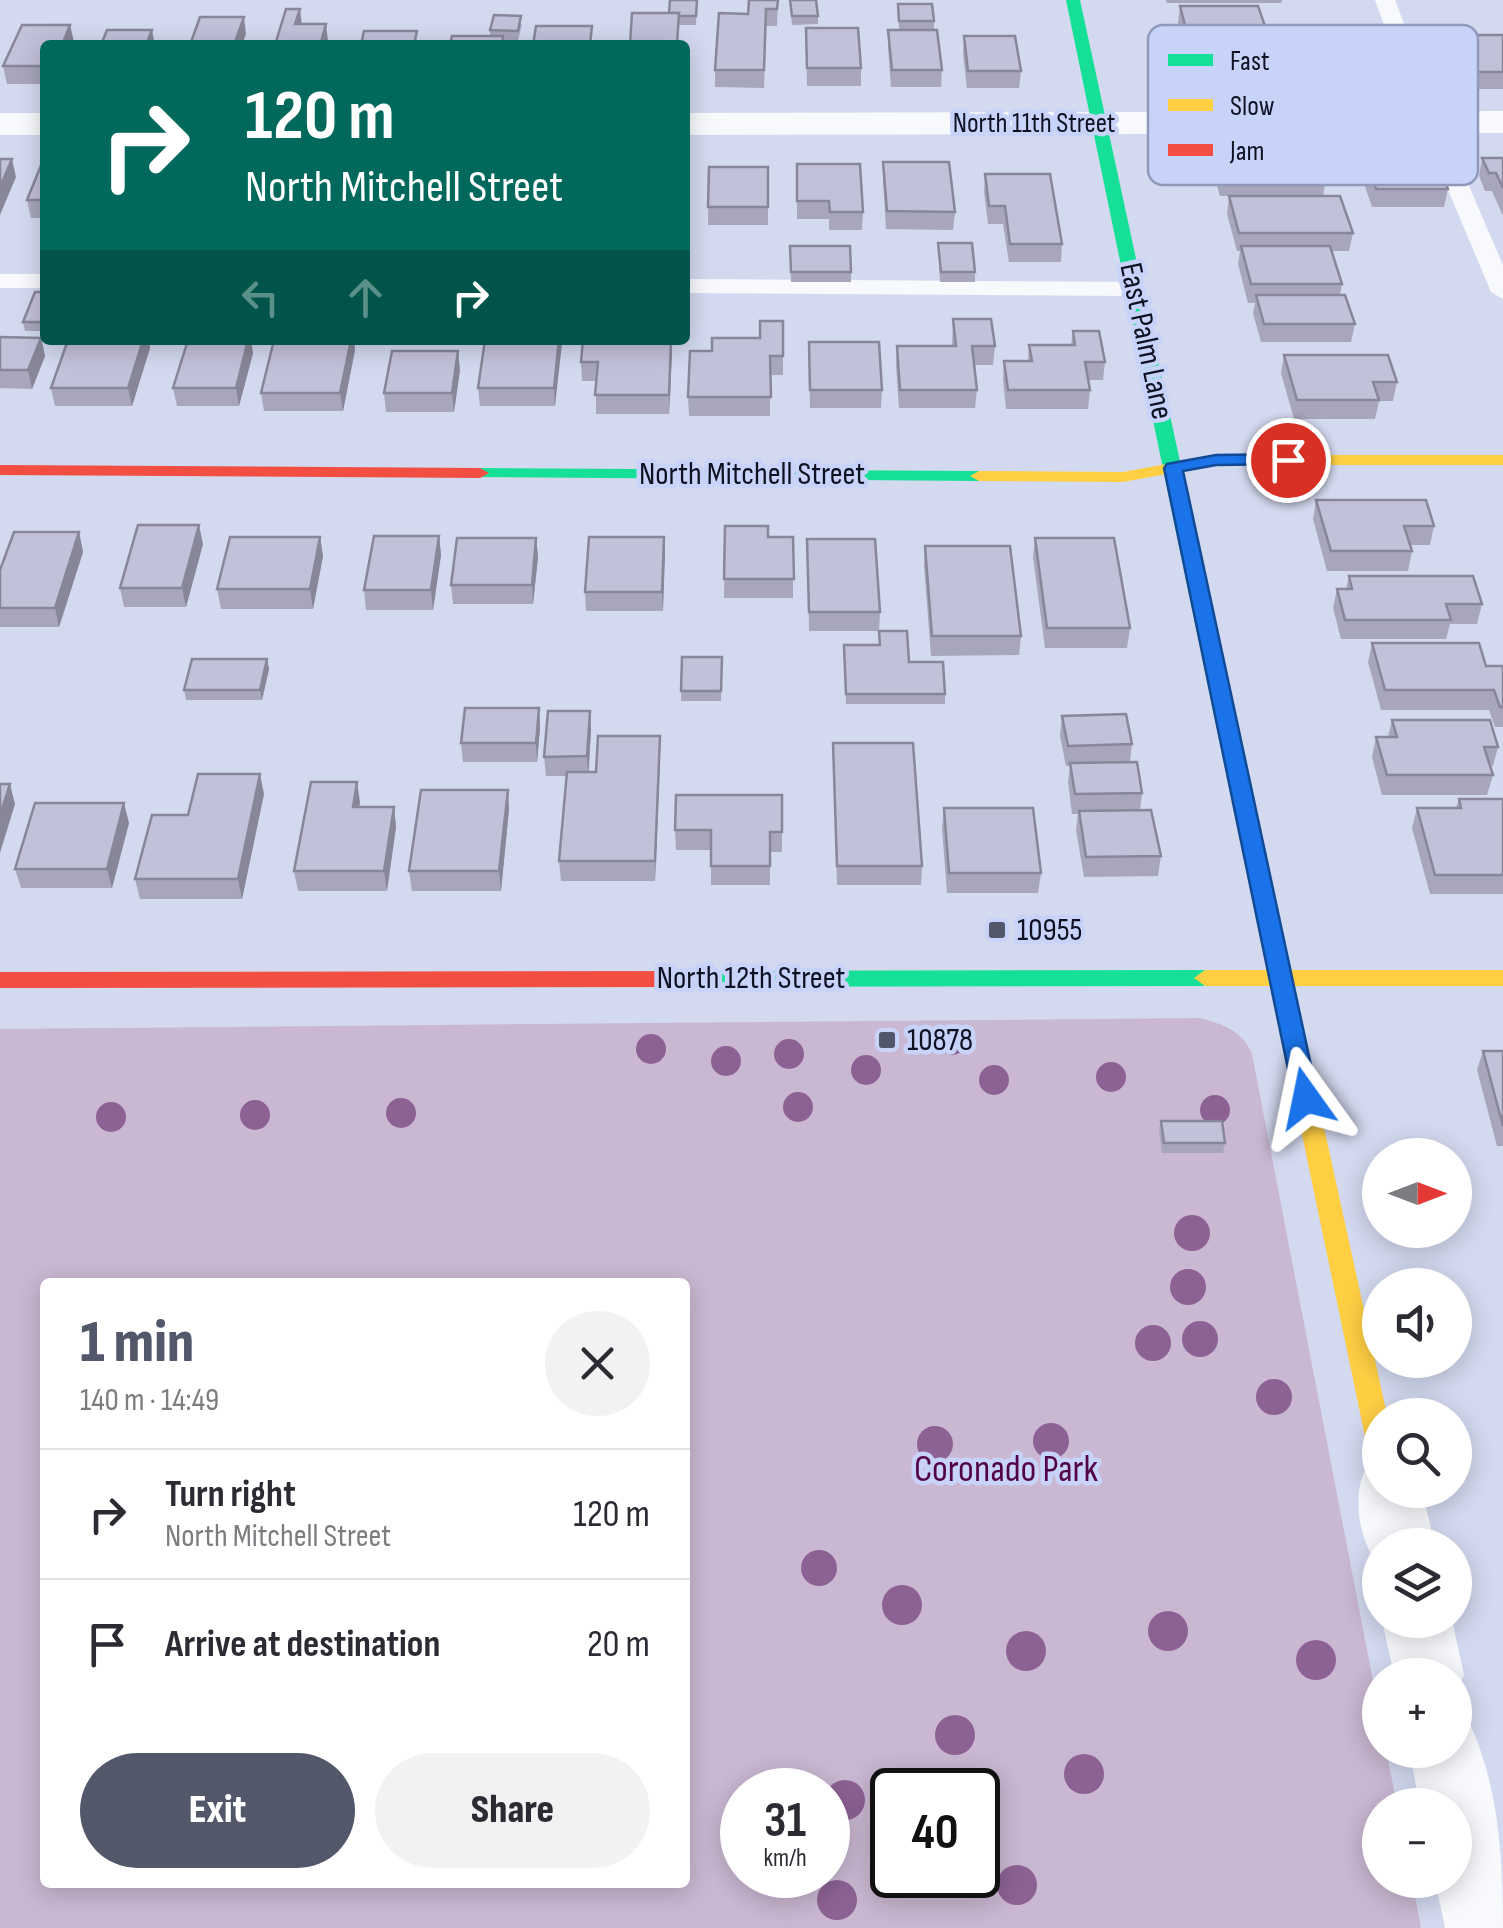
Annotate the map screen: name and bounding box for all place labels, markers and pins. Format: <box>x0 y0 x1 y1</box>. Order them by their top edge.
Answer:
pin <box>1246 418 1331 503</box>
place label: 10955 <box>1017 911 1082 950</box>
marker: 10955 <box>986 919 1008 941</box>
place label: 10878 <box>907 1021 973 1060</box>
marker: 10878 <box>876 1029 898 1051</box>

